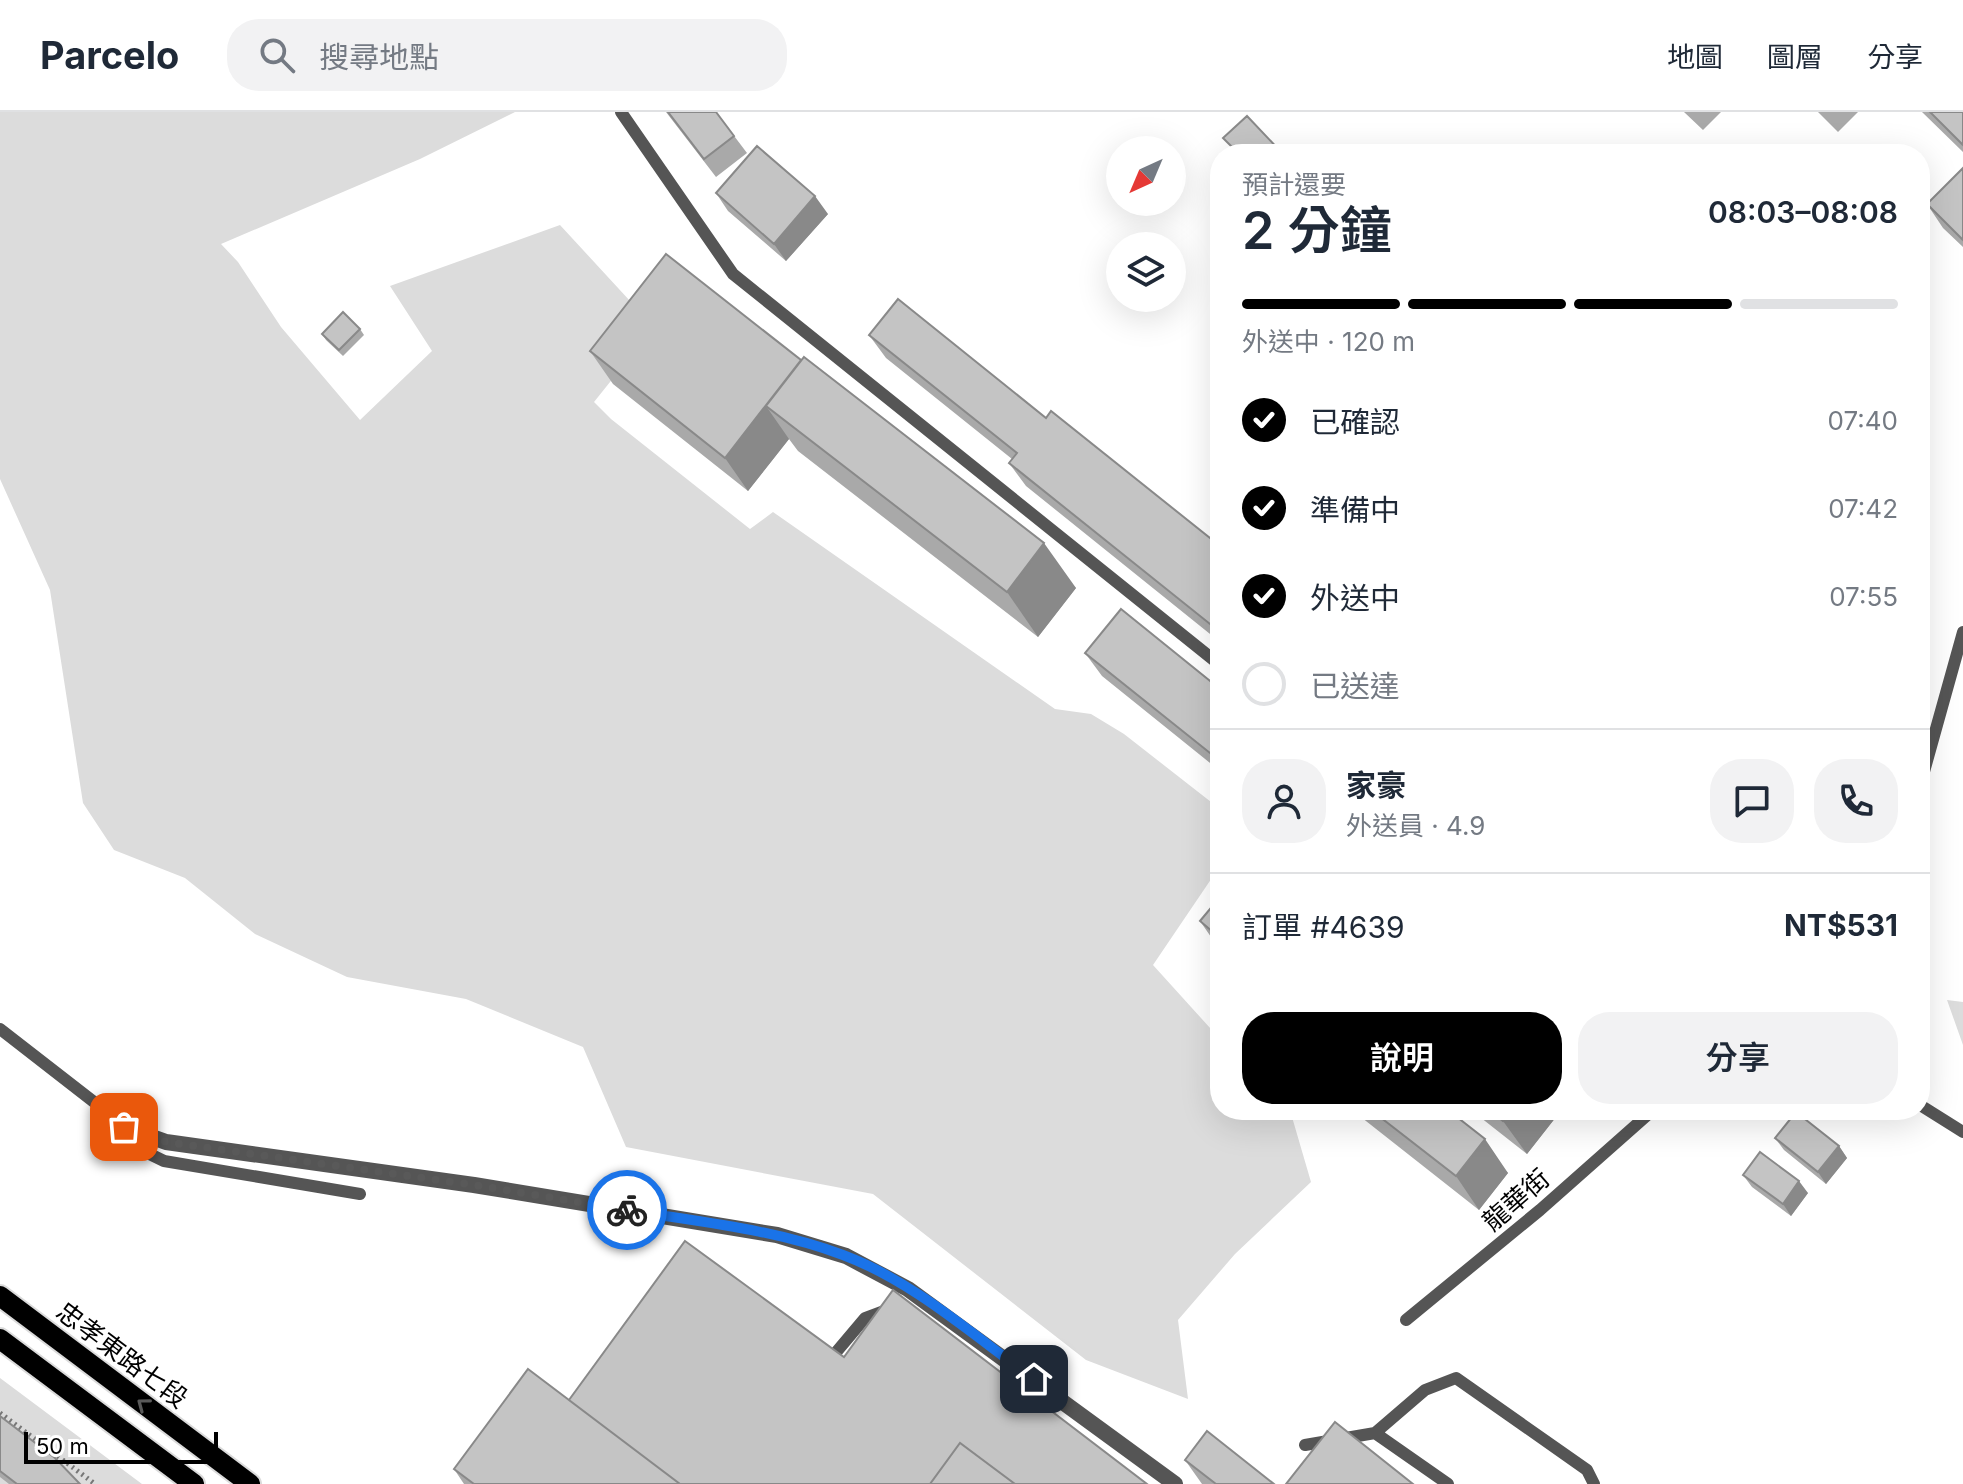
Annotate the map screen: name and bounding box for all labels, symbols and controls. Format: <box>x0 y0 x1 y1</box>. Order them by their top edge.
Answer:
search box <box>227 19 787 91</box>
text: Parcelo <box>40 32 179 78</box>
icon: search <box>255 33 299 77</box>
text: 搜尋地點 <box>319 39 439 75</box>
text: 地圖 <box>1667 40 1723 74</box>
text: 圖層 <box>1767 40 1823 74</box>
text: 分享 <box>1867 40 1923 74</box>
north arrow <box>1106 136 1186 216</box>
map controls <box>1106 136 1186 312</box>
text: 預計還要 <box>1242 169 1346 200</box>
text: 08:03–08:08 <box>1708 194 1898 230</box>
text: 2 分鐘 <box>1242 199 1392 262</box>
button: layers <box>1106 232 1186 312</box>
text: 外送中 · 120 m <box>1242 326 1415 357</box>
icon: check <box>1242 398 1286 442</box>
text: 已確認 <box>1310 404 1400 440</box>
text: 07:40 <box>1828 405 1898 436</box>
icon: check <box>1242 486 1286 530</box>
text: 準備中 <box>1310 492 1400 528</box>
text: 07:42 <box>1828 493 1898 524</box>
icon: check <box>1242 574 1286 618</box>
text: 外送中 <box>1310 580 1400 616</box>
text: 07:55 <box>1829 581 1898 612</box>
text: 已送達 <box>1310 668 1400 704</box>
button: person <box>1242 759 1326 843</box>
button: chat <box>1710 759 1794 843</box>
button: phone <box>1814 759 1898 843</box>
text: 家豪 <box>1346 767 1406 803</box>
text: 外送員 · 4.9 <box>1346 810 1485 841</box>
text: NT$531 <box>1784 907 1898 943</box>
text: 訂單 #4639 <box>1242 909 1405 945</box>
button: 說明 <box>1242 1012 1562 1104</box>
button: 分享 <box>1578 1012 1898 1104</box>
pin <box>90 1093 158 1161</box>
icon: bag <box>102 1105 146 1149</box>
street label: 龍華街 <box>1476 1162 1555 1237</box>
courier <box>587 1170 667 1250</box>
icon: bike <box>605 1188 649 1232</box>
street label: 忠孝東路七段 <box>51 1295 194 1414</box>
pin <box>1000 1345 1068 1413</box>
icon: home <box>1012 1357 1056 1401</box>
one-way arrow <box>137 1399 152 1413</box>
scale bar <box>24 1428 218 1464</box>
text: 50 m <box>36 1433 89 1459</box>

